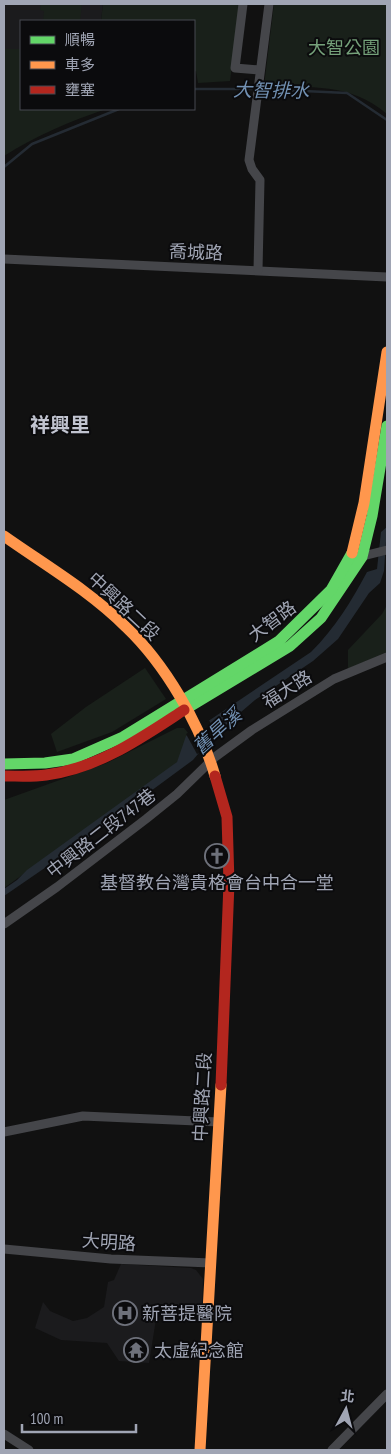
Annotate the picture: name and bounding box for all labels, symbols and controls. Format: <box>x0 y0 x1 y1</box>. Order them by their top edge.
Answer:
legend <box>20 20 195 110</box>
text: 順暢 <box>65 30 95 49</box>
park label: 大智公園 <box>308 36 380 59</box>
text: 車多 <box>65 55 95 74</box>
water label: 大智排水 <box>233 77 310 103</box>
text: 壅塞 <box>65 80 95 99</box>
street label: 喬城路 <box>169 240 223 264</box>
district label: 祥興里 <box>30 412 90 438</box>
street label: 中興路二段 <box>83 567 165 645</box>
street label: 大智路 <box>244 596 300 646</box>
street label: 福大路 <box>258 665 316 713</box>
water label: 舊旱溪 <box>188 701 248 759</box>
street label: 中興路二段747巷 <box>42 783 160 883</box>
church icon: 基督教台灣貴格會台中合一堂 <box>204 843 230 869</box>
place label: 基督教台灣貴格會台中合一堂 <box>100 871 334 894</box>
street label: 中興路二段 <box>188 1051 216 1143</box>
street label: 大明路 <box>81 1229 137 1255</box>
hospital icon: 新菩提醫院 <box>112 1300 138 1326</box>
place label: 新菩提醫院 <box>142 1302 232 1325</box>
temple icon: 太虛紀念館 <box>123 1337 149 1363</box>
place label: 太虛紀念館 <box>154 1339 244 1362</box>
north arrow <box>321 1384 371 1434</box>
text: 北 <box>340 1386 356 1406</box>
scale bar <box>22 1402 136 1434</box>
text: 100 m <box>30 1409 63 1428</box>

